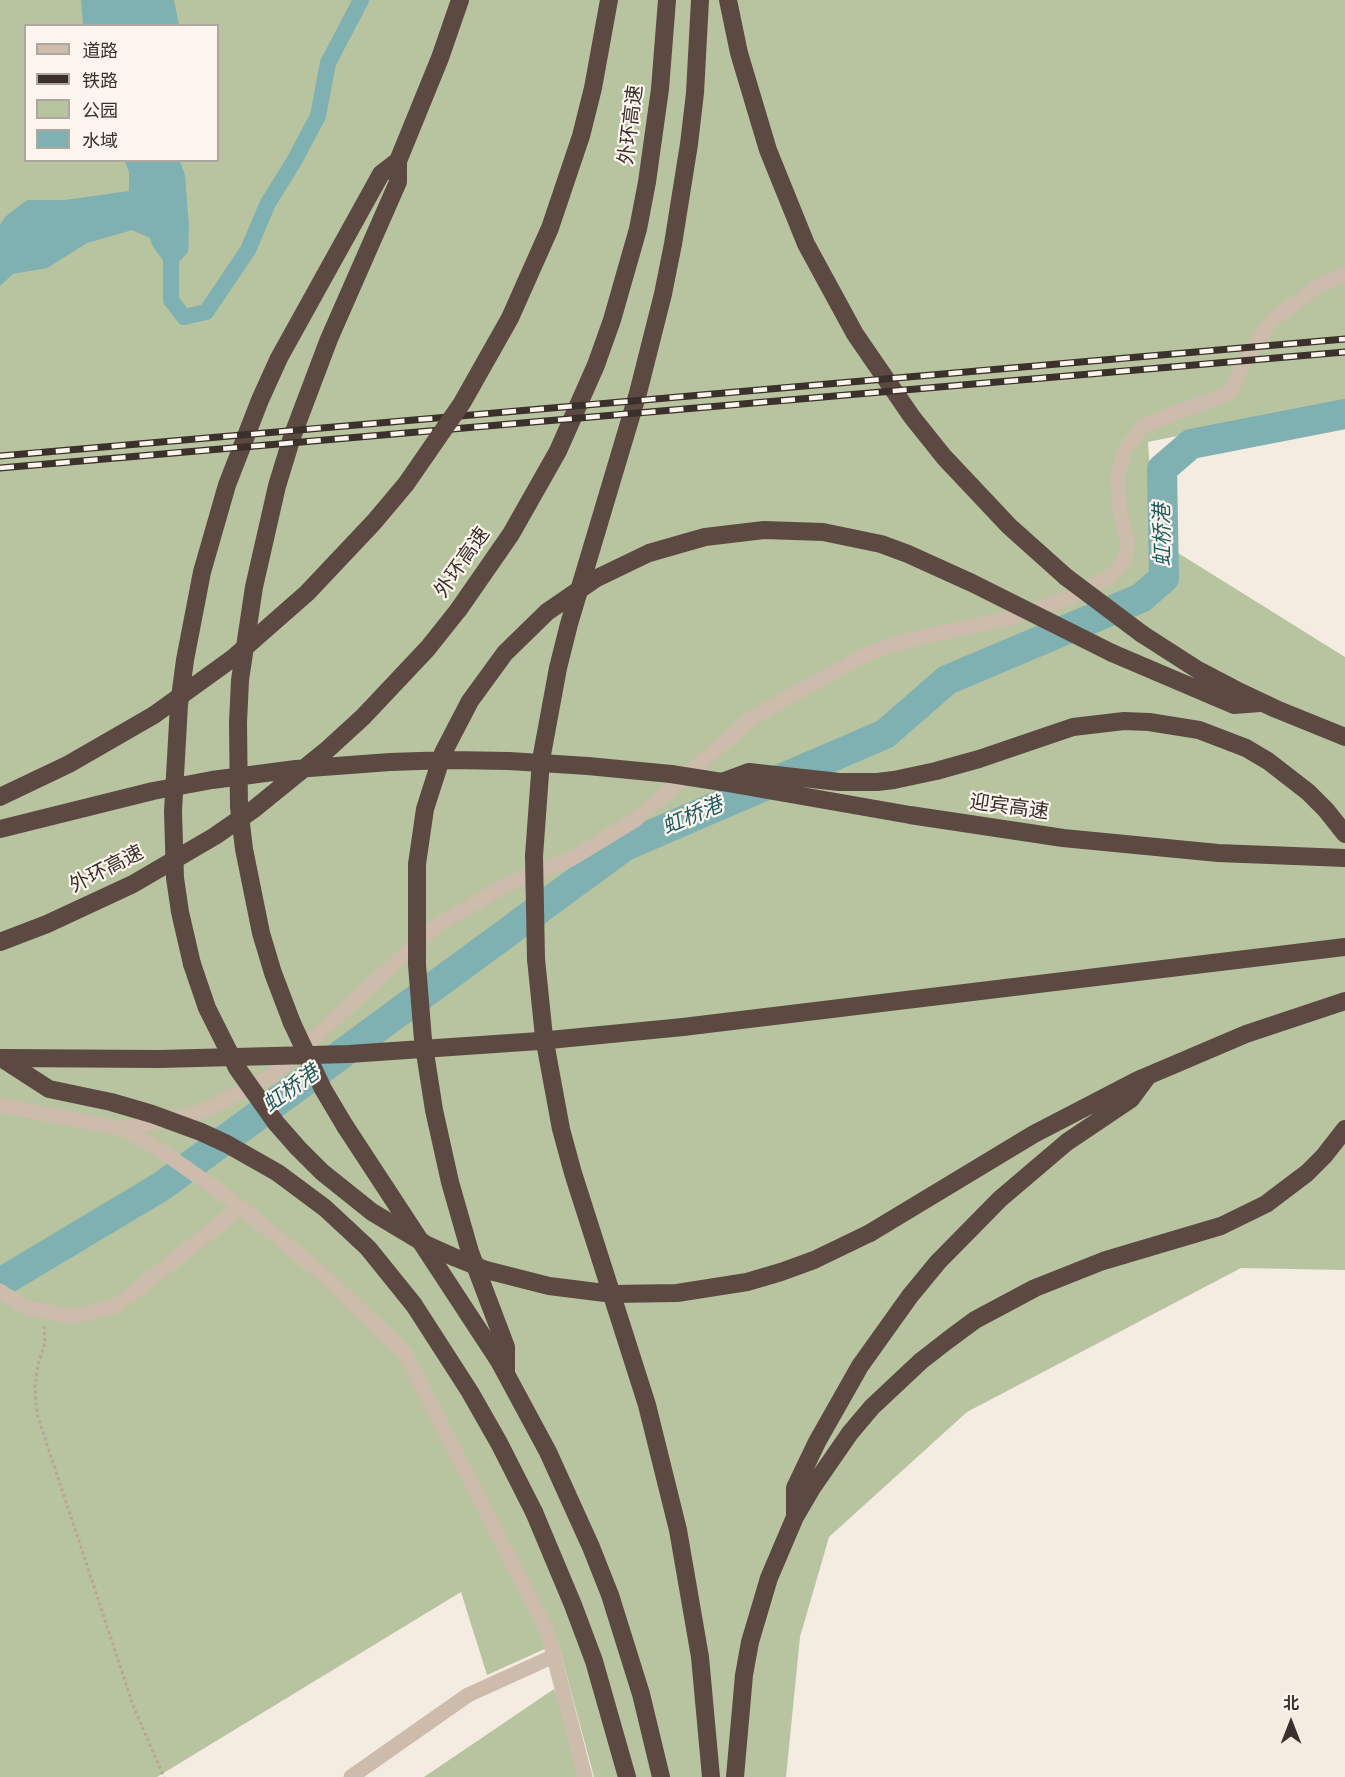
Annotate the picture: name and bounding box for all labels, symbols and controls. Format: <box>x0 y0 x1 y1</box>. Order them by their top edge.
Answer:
legend <box>24 24 219 162</box>
text: 道路 <box>82 41 118 62</box>
text: 铁路 <box>82 71 118 92</box>
street label: 外环高速 <box>615 84 649 166</box>
text: 公园 <box>82 101 118 122</box>
text: 水域 <box>82 131 118 152</box>
water label: 虹桥港 <box>1151 503 1177 567</box>
street label: 外环高速 <box>430 523 496 603</box>
street label: 迎宾高速 <box>968 791 1050 825</box>
water label: 虹桥港 <box>659 793 727 841</box>
street label: 外环高速 <box>66 841 148 899</box>
water label: 虹桥港 <box>259 1061 325 1119</box>
north arrow <box>1261 1693 1321 1753</box>
text: 北 <box>1283 1695 1299 1714</box>

